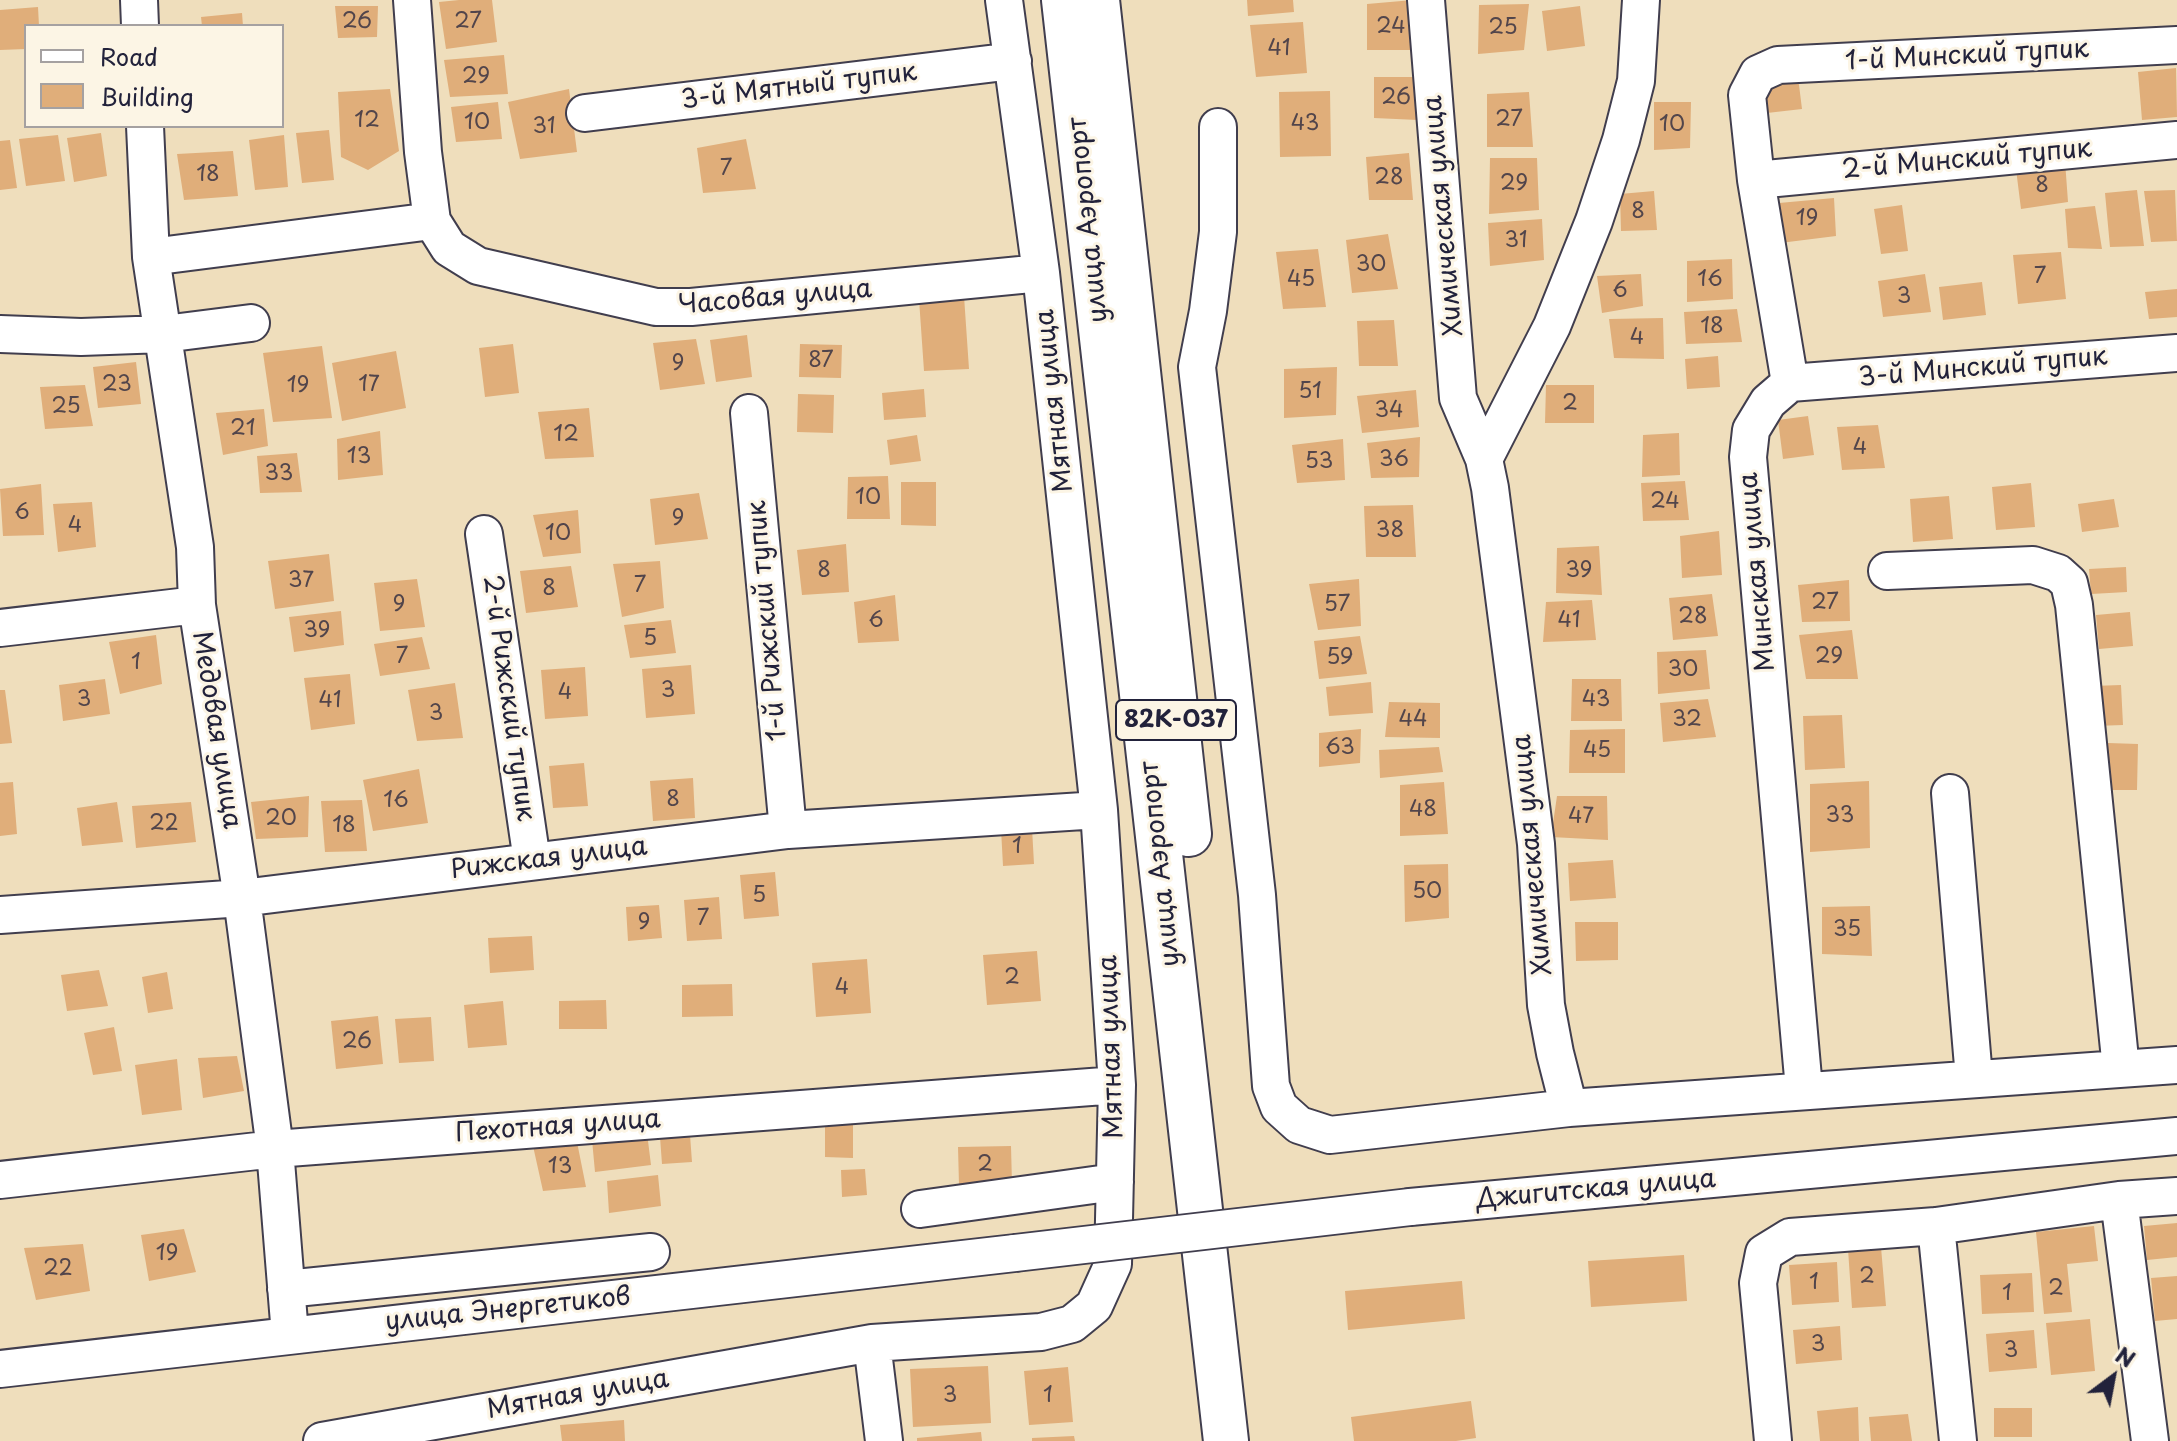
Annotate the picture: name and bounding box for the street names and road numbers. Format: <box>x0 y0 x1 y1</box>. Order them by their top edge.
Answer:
street label: 1-й Минский тупик <box>1844 34 2090 78</box>
street label: 3-й Мятный тупик <box>679 57 919 117</box>
street label: Химическая улица <box>1418 94 1470 338</box>
street label: улица Аэропорт <box>1063 116 1115 324</box>
street label: 2-й Минский тупик <box>1841 134 2093 186</box>
street label: Часовая улица <box>677 274 873 322</box>
street label: Мятная улица <box>1030 308 1080 494</box>
street label: 3-й Минский тупик <box>1857 342 2109 394</box>
street label: Минская улица <box>1734 471 1782 673</box>
street label: 1-й Рижский тупик <box>742 499 794 743</box>
street label: 2-й Рижский тупик <box>475 573 541 823</box>
street label: Медовая улица <box>185 629 247 831</box>
road number: 82К-037 <box>1116 700 1236 740</box>
street label: Химическая улица <box>1507 733 1559 977</box>
street label: улица Аэропорт <box>1135 760 1187 968</box>
street label: Рижская улица <box>449 831 649 887</box>
street label: Мятная улица <box>1093 954 1131 1140</box>
street label: Пехотная улица <box>454 1104 662 1150</box>
street label: Джигитская улица <box>1475 1164 1717 1216</box>
street label: улица Энергетиков <box>384 1282 632 1338</box>
street label: Мятная улица <box>485 1364 671 1426</box>

